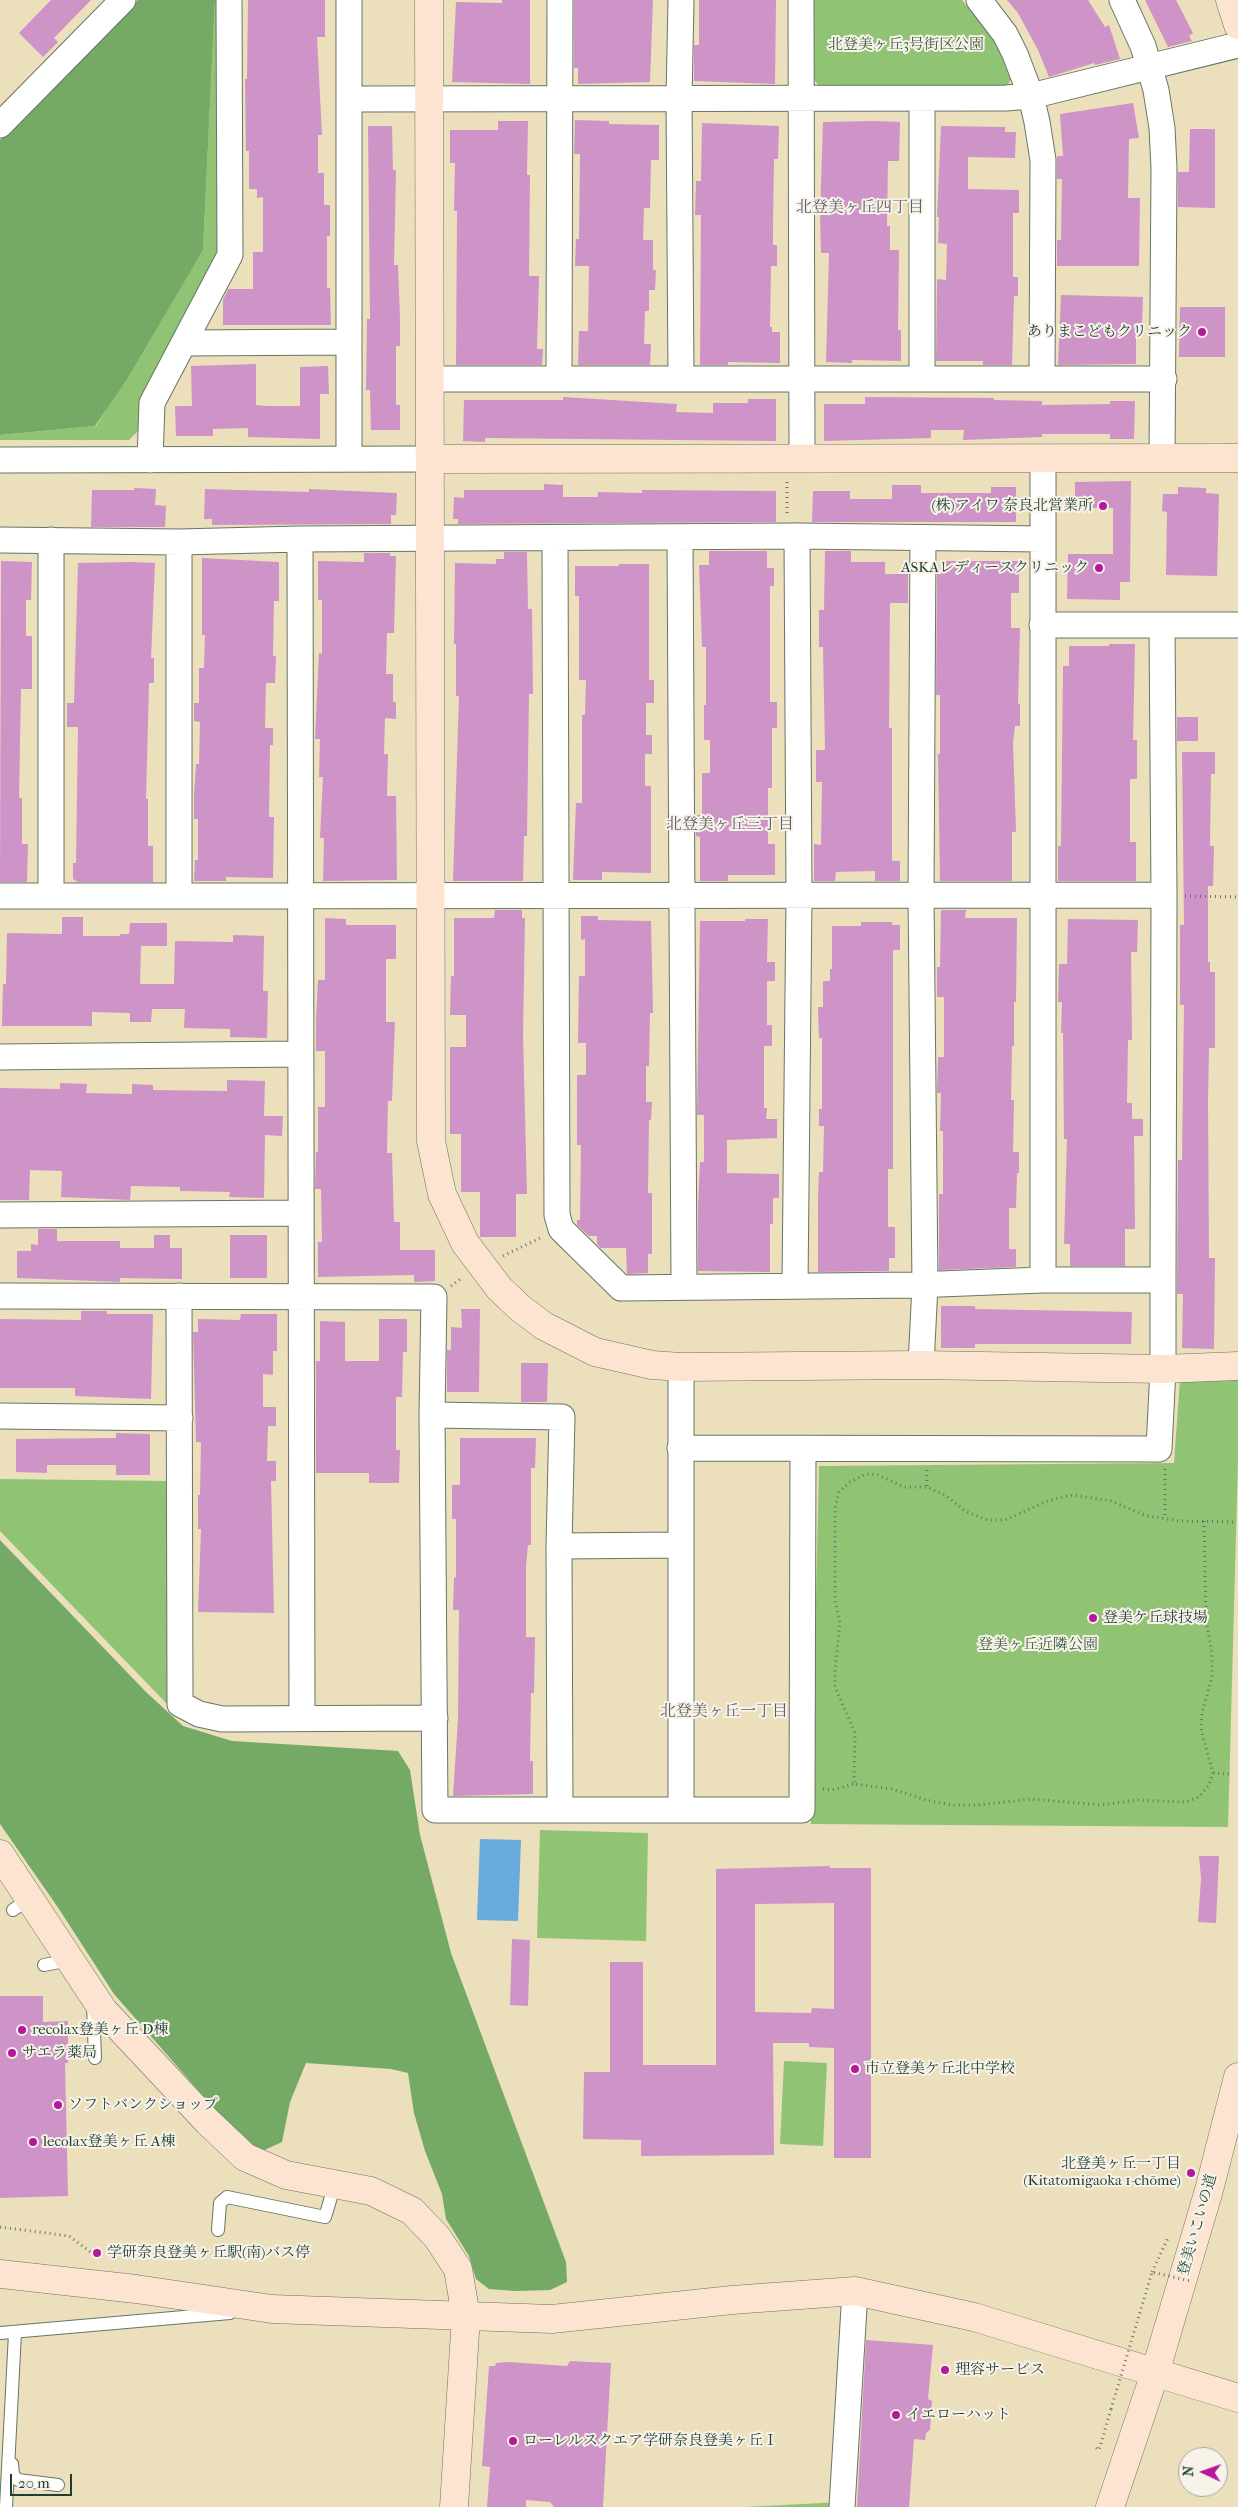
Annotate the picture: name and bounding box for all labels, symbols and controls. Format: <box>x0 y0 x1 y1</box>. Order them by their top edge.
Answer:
park label: 北登美ヶ丘3号街区公園 <box>828 36 984 54</box>
district label: 北登美ヶ丘四丁目 <box>796 198 924 218</box>
place label: ありまこどもクリニック <box>1027 323 1192 341</box>
marker: ありまこどもクリニック <box>1196 326 1208 338</box>
place label: (株)アイワ 奈良北営業所 <box>931 497 1093 515</box>
marker: (株)アイワ 奈良北営業所 <box>1097 500 1109 512</box>
place label: ASKAレディースクリニック <box>901 559 1089 577</box>
marker: ASKAレディースクリニック <box>1093 562 1105 574</box>
district label: 北登美ヶ丘三丁目 <box>666 815 794 835</box>
place label: 登美ケ丘球技場 <box>1103 1609 1208 1627</box>
marker: 登美ケ丘球技場 <box>1087 1612 1099 1624</box>
park label: 登美ヶ丘近隣公園 <box>978 1636 1098 1654</box>
district label: 北登美ヶ丘一丁目 <box>660 1702 788 1722</box>
place label: recolax登美ヶ丘 D棟 <box>32 2021 168 2039</box>
marker: recolax登美ヶ丘 D棟 <box>16 2024 28 2036</box>
place label: サエラ薬局 <box>22 2044 97 2062</box>
marker: サエラ薬局 <box>6 2047 18 2059</box>
place label: 市立登美ケ丘北中学校 <box>865 2060 1015 2078</box>
marker: 市立登美ケ丘北中学校 <box>849 2063 861 2075</box>
place label: ソフトバンクショップ <box>68 2096 218 2114</box>
marker: ソフトバンクショップ <box>52 2099 64 2111</box>
place label: lecolax登美ヶ丘 A棟 <box>43 2133 175 2151</box>
marker: lecolax登美ヶ丘 A棟 <box>27 2136 39 2148</box>
place label: 北登美ヶ丘一丁目 (Kitatomigaoka 1-chōme) <box>1023 2155 1181 2190</box>
marker: 北登美ヶ丘一丁目 (Kitatomigaoka 1-chōme) <box>1185 2167 1197 2179</box>
street label: 登美いこいの道 <box>1175 2172 1221 2278</box>
place label: 学研奈良登美ヶ丘駅(南)バス停 <box>107 2244 310 2262</box>
marker: 学研奈良登美ヶ丘駅(南)バス停 <box>91 2247 103 2259</box>
place label: 理容サービス <box>955 2361 1045 2379</box>
marker: 理容サービス <box>939 2364 951 2376</box>
place label: イエローハット <box>906 2406 1011 2424</box>
marker: イエローハット <box>890 2409 902 2421</box>
place label: ローレルスクエア学研奈良登美ヶ丘Ⅰ <box>523 2432 778 2450</box>
marker: ローレルスクエア学研奈良登美ヶ丘Ⅰ <box>507 2435 519 2447</box>
north arrow <box>1178 2447 1228 2497</box>
scale bar <box>12 2464 75 2496</box>
text: N <box>1180 2465 1197 2477</box>
text: 20 m <box>18 2474 50 2492</box>

